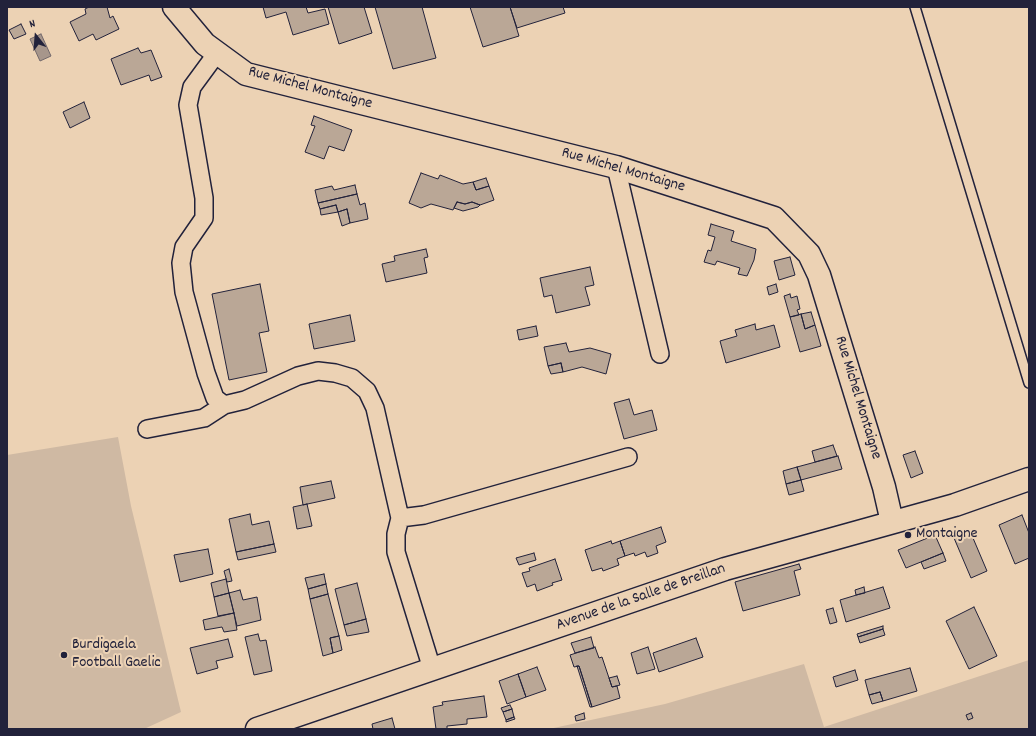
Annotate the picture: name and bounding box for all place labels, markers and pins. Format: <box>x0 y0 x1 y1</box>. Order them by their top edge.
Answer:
place label: Montaigne <box>916 525 978 545</box>
marker: Montaigne <box>903 530 913 540</box>
place label: Burdigaela Football Gaelic <box>72 636 161 674</box>
marker: Burdigaela Football Gaelic <box>59 650 69 660</box>

